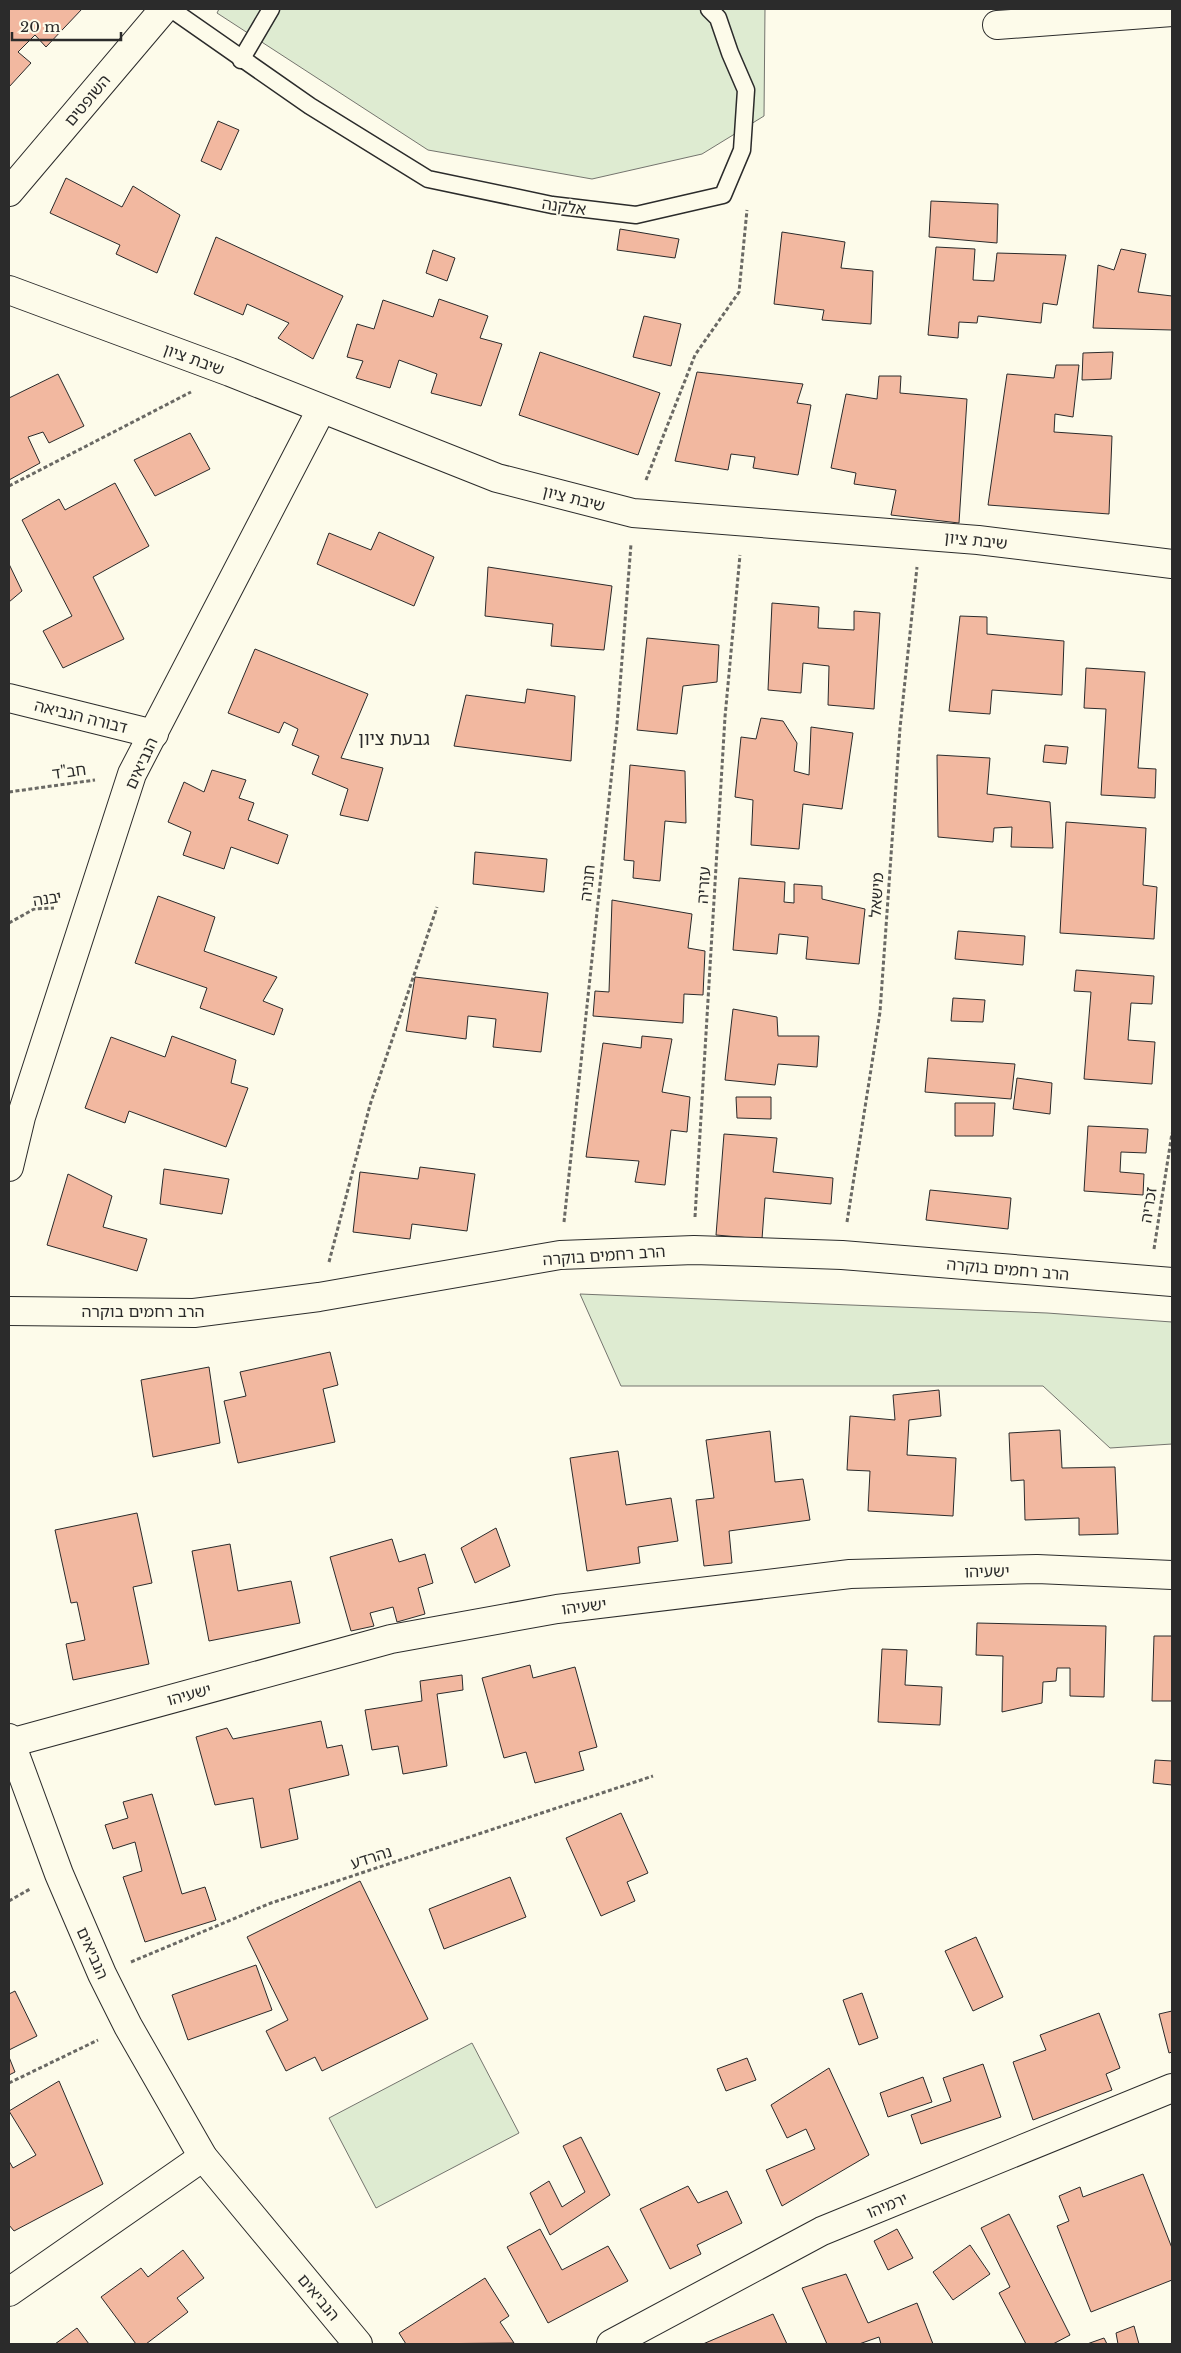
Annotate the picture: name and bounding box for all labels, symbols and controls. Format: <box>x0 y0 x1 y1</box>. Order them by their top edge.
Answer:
scale bar <box>12 10 121 42</box>
text: 20 m <box>20 17 60 36</box>
street label: השופטים <box>60 70 114 130</box>
street label: אלקנה <box>541 193 587 219</box>
street label: שיבת ציון <box>161 339 227 379</box>
street label: שיבת ציון <box>541 481 607 515</box>
street label: שיבת ציון <box>943 527 1009 553</box>
street label: דבורה הנביאה <box>33 695 130 737</box>
district label: גבעת ציון <box>358 728 430 750</box>
street label: הנביאים <box>120 734 162 792</box>
street label: חב"ד <box>51 759 87 783</box>
street label: חנניה <box>575 864 599 902</box>
street label: עזריה <box>692 866 714 904</box>
street label: מישאל <box>864 872 888 918</box>
street label: יבנה <box>31 886 63 910</box>
street label: זכריה <box>1135 1185 1161 1225</box>
street label: הרב רחמים בוקרה <box>542 1241 666 1269</box>
street label: הרב רחמים בוקרה <box>946 1254 1070 1284</box>
street label: הרב רחמים בוקרה <box>81 1301 205 1321</box>
street label: ישעיהו <box>964 1561 1010 1581</box>
street label: ישעיהו <box>560 1593 608 1619</box>
street label: ישעיהו <box>165 1678 213 1710</box>
street label: נהרדע <box>348 1841 394 1873</box>
street label: הנביאים <box>73 1924 113 1982</box>
street label: ירמיהו <box>864 2188 910 2222</box>
street label: הנביאים <box>294 2270 344 2324</box>

